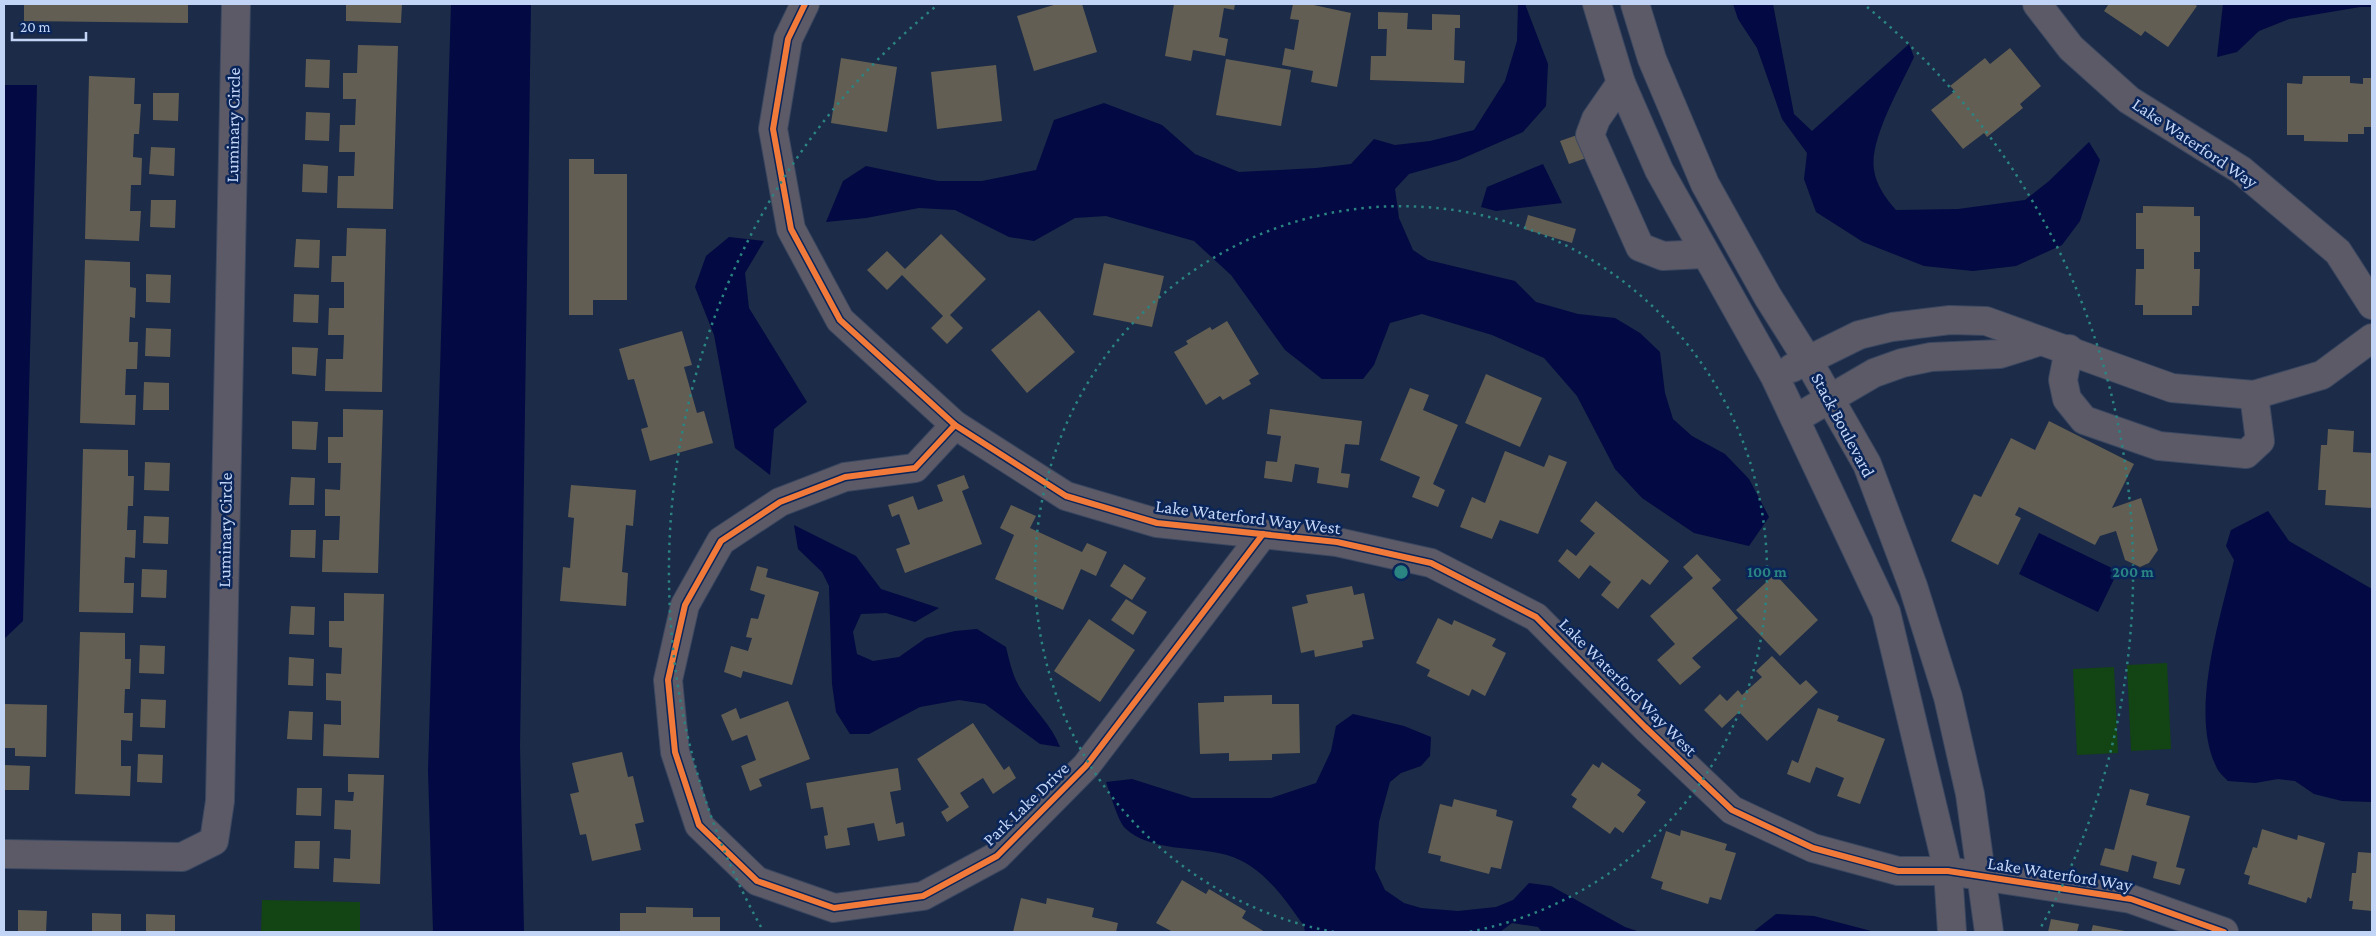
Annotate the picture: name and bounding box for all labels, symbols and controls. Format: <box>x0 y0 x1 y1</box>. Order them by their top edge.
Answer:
scale bar <box>12 10 86 42</box>
text: 20 m <box>20 19 51 35</box>
street label: Luminary Circle <box>222 67 244 183</box>
street label: Lake Waterford Way <box>2129 94 2262 193</box>
street label: Stack Boulevard <box>1807 370 1879 481</box>
street label: Luminary Circle <box>214 472 236 588</box>
street label: Lake Waterford Way West <box>1154 496 1343 538</box>
centre of rings <box>1392 563 1410 581</box>
text: 100 m <box>1747 564 1787 580</box>
text: 200 m <box>2112 564 2154 580</box>
street label: Lake Waterford Way West <box>1555 614 1702 761</box>
street label: Park Lake Drive <box>979 758 1073 850</box>
street label: Lake Waterford Way <box>1986 853 2135 895</box>

